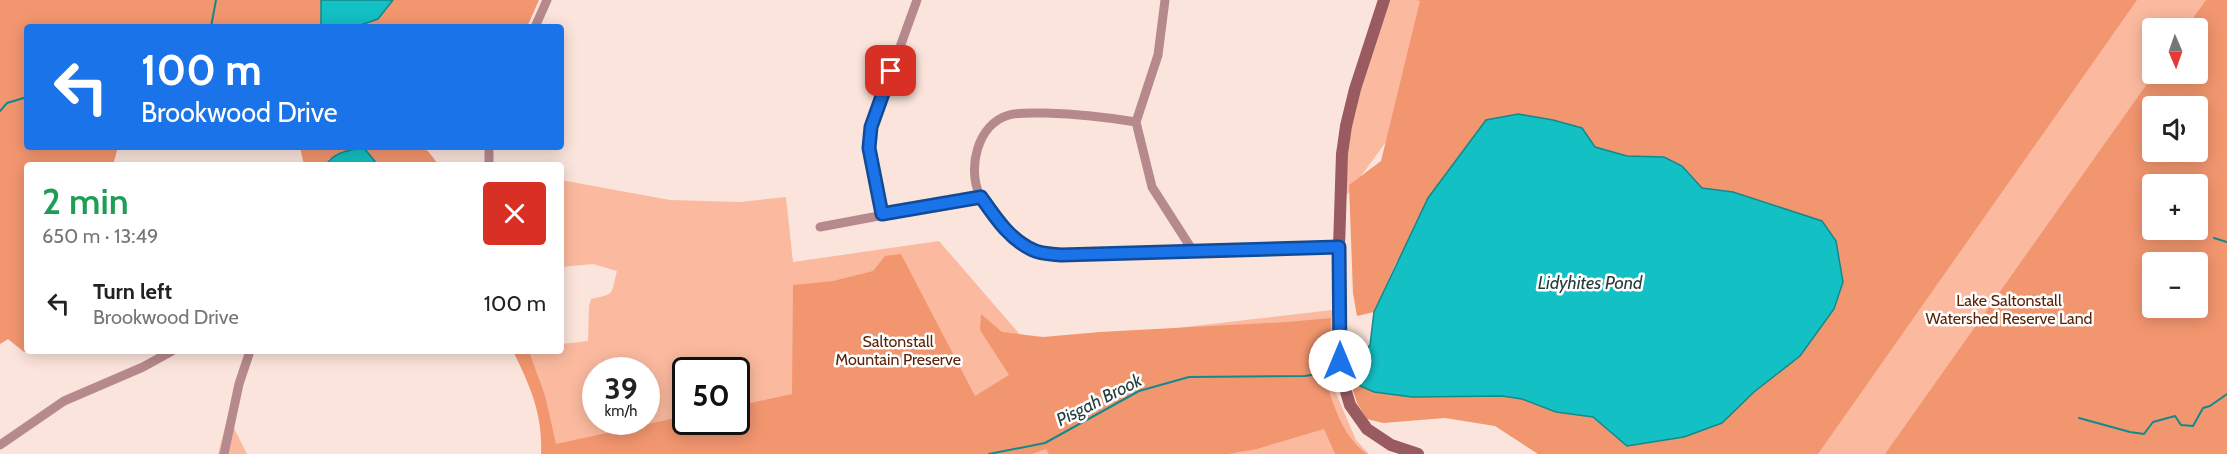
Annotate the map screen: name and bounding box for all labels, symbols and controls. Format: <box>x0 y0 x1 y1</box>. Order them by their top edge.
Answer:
north arrow <box>2142 18 2208 84</box>
map controls <box>2142 18 2208 318</box>
text: 100 m <box>141 44 262 96</box>
pin <box>865 45 916 96</box>
icon: left <box>42 48 120 126</box>
icon: arrive <box>874 54 907 87</box>
text: Brookwood Drive <box>141 96 338 129</box>
button: sound <box>2142 96 2208 162</box>
button: + <box>2142 174 2208 240</box>
text: 2 min <box>42 179 129 223</box>
button: close <box>483 182 546 245</box>
text: 650 m · 13:49 <box>42 224 158 248</box>
button: − <box>2142 252 2208 318</box>
water label: Lidyhites Pond <box>1538 272 1643 294</box>
text: Turn left <box>93 278 172 305</box>
icon: left <box>42 287 75 320</box>
text: 100 m <box>484 290 546 317</box>
park label: Lake Saltonstall Watershed Reserve Land <box>1925 291 2093 328</box>
text: Brookwood Drive <box>93 305 239 329</box>
position arrow <box>1308 329 1372 393</box>
park label: Saltonstall Mountain Preserve <box>835 332 961 369</box>
speed limit sign: 50 <box>672 357 750 435</box>
water label: Pisgah Brook <box>1053 369 1147 431</box>
text: 39 <box>604 370 638 407</box>
text: km/h <box>605 402 637 420</box>

